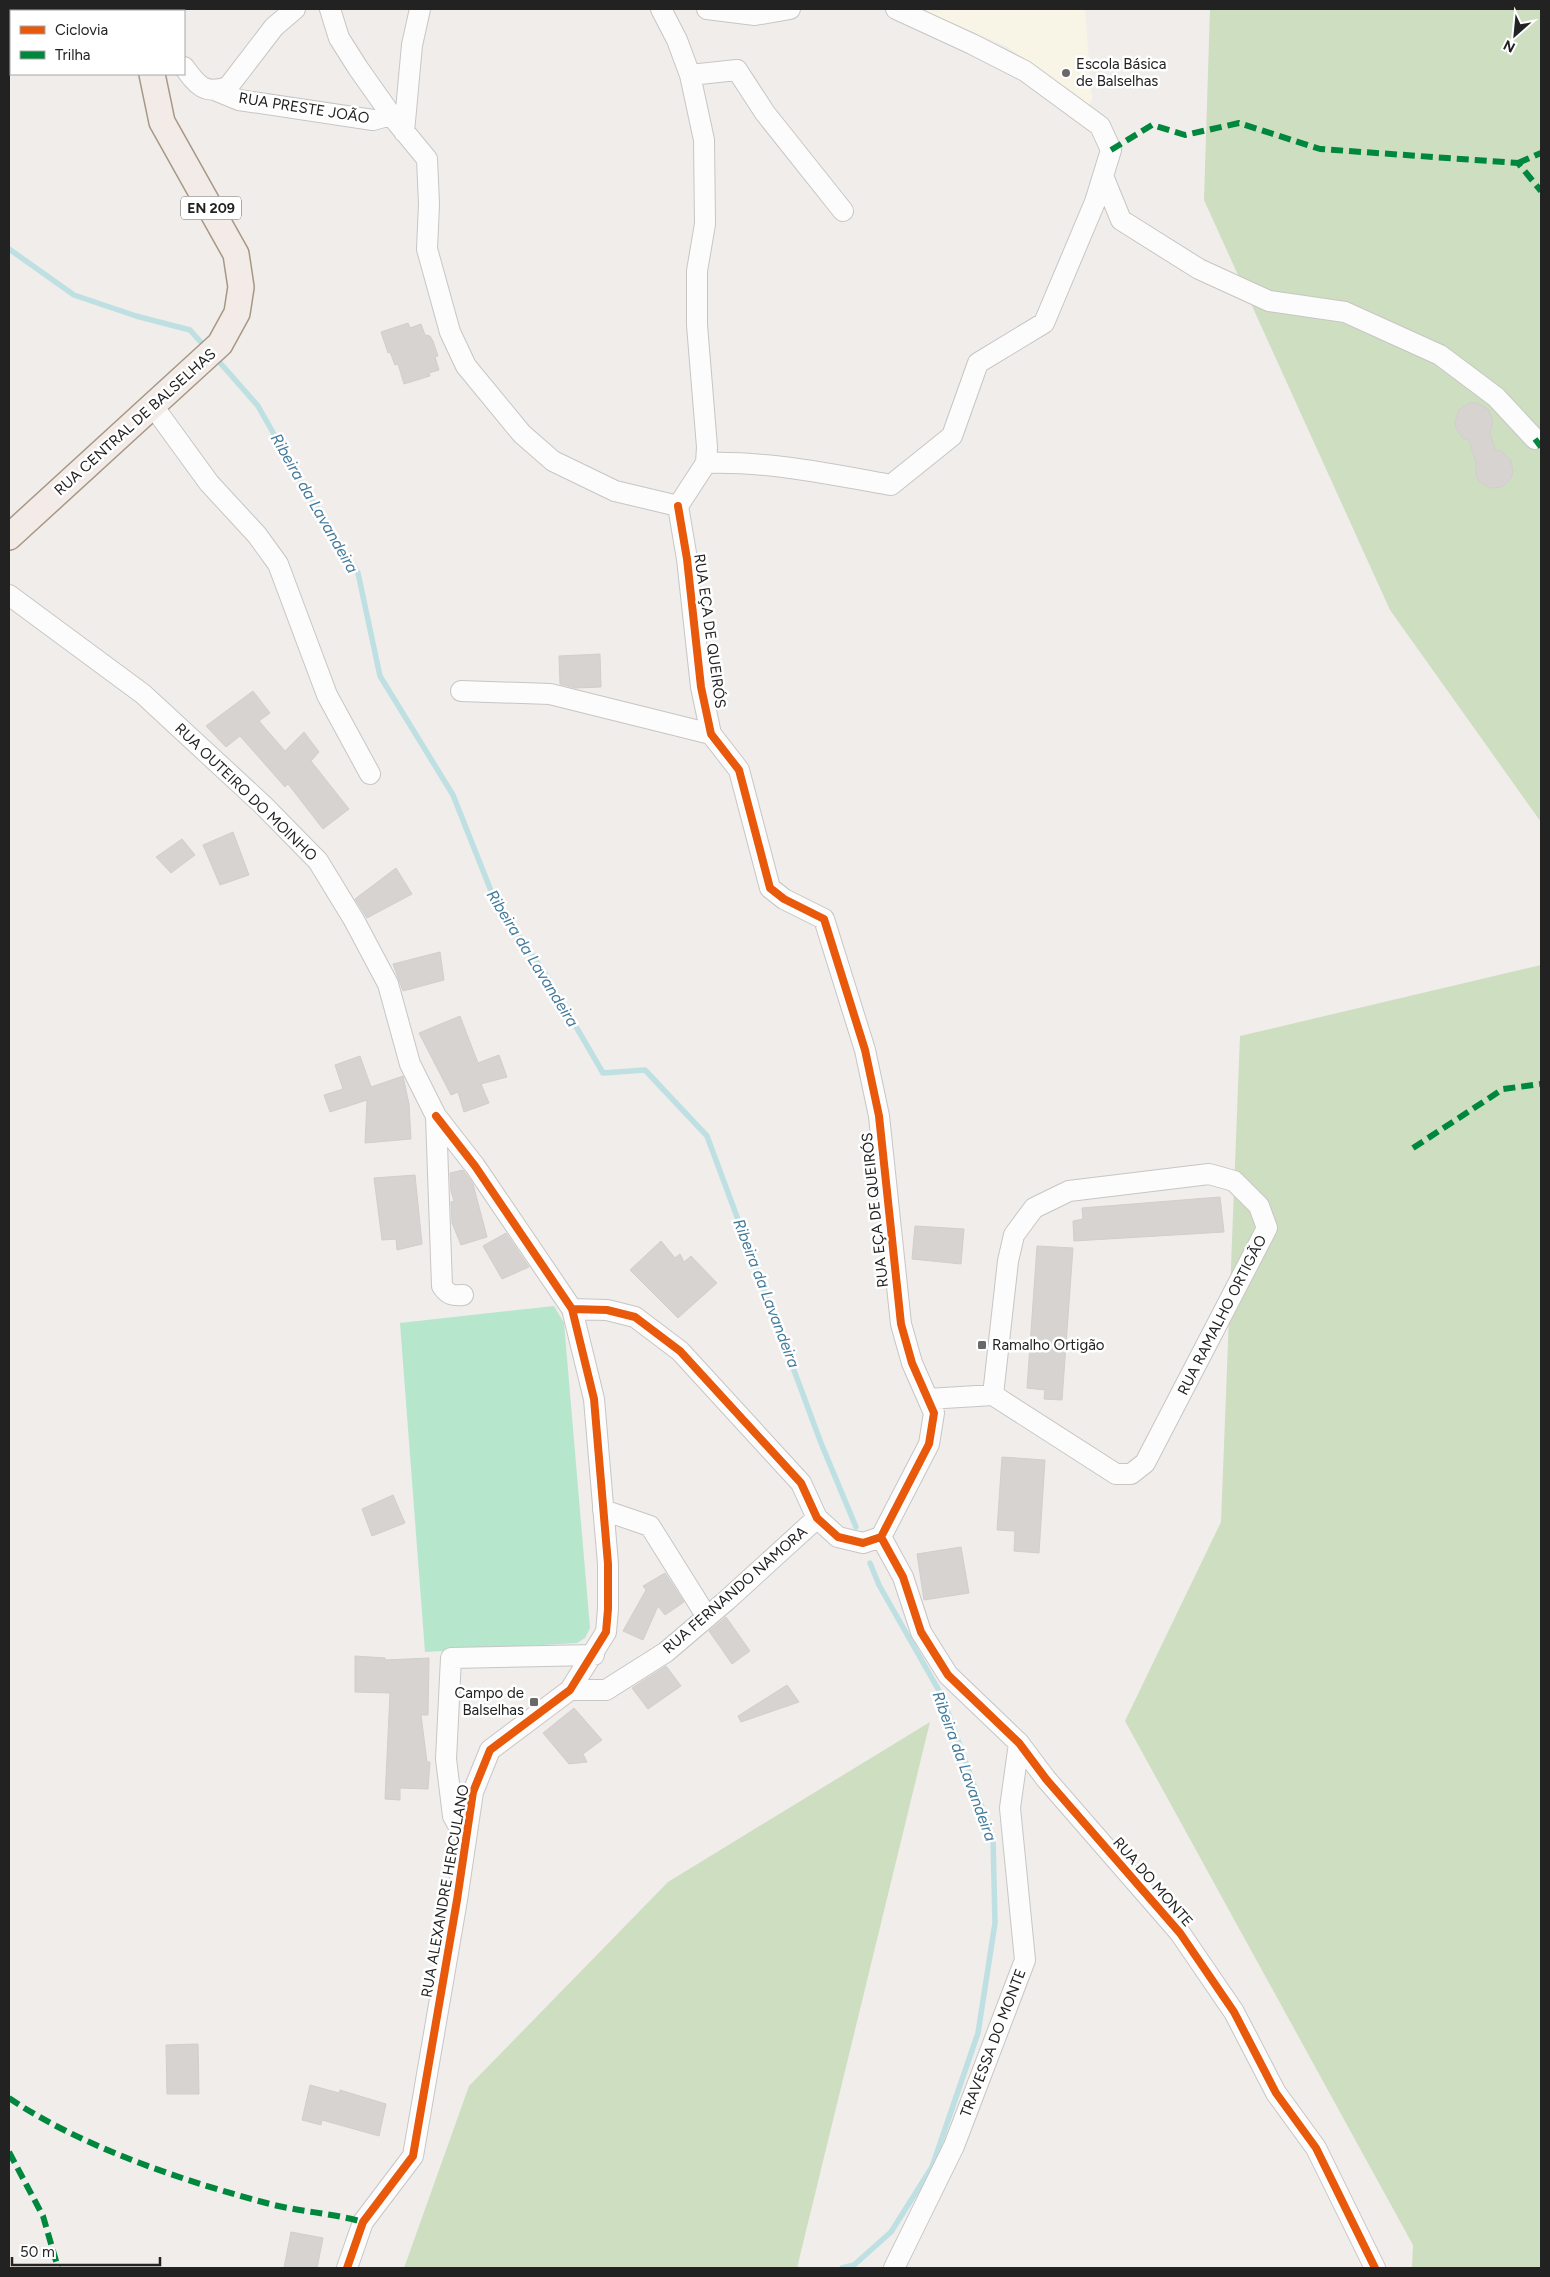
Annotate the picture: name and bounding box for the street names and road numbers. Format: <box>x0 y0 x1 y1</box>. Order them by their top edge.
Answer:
street label: RUA PRESTE JOÃO <box>237 89 371 127</box>
road number: EN 209 <box>181 197 241 220</box>
street label: RUA CENTRAL DE BALSELHAS <box>51 345 219 499</box>
street label: RUA EÇA DE QUEIRÓS <box>690 553 730 709</box>
street label: RUA OUTEIRO DO MOINHO <box>171 719 321 865</box>
street label: RUA EÇA DE QUEIRÓS <box>858 1132 892 1288</box>
street label: RUA RAMALHO ORTIGÃO <box>1174 1232 1270 1398</box>
street label: RUA FERNANDO NAMORA <box>659 1523 811 1657</box>
street label: RUA ALEXANDRE HERCULANO <box>417 1783 473 1999</box>
street label: RUA DO MONTE <box>1109 1834 1197 1930</box>
street label: TRAVESSA DO MONTE <box>956 1966 1030 2120</box>

